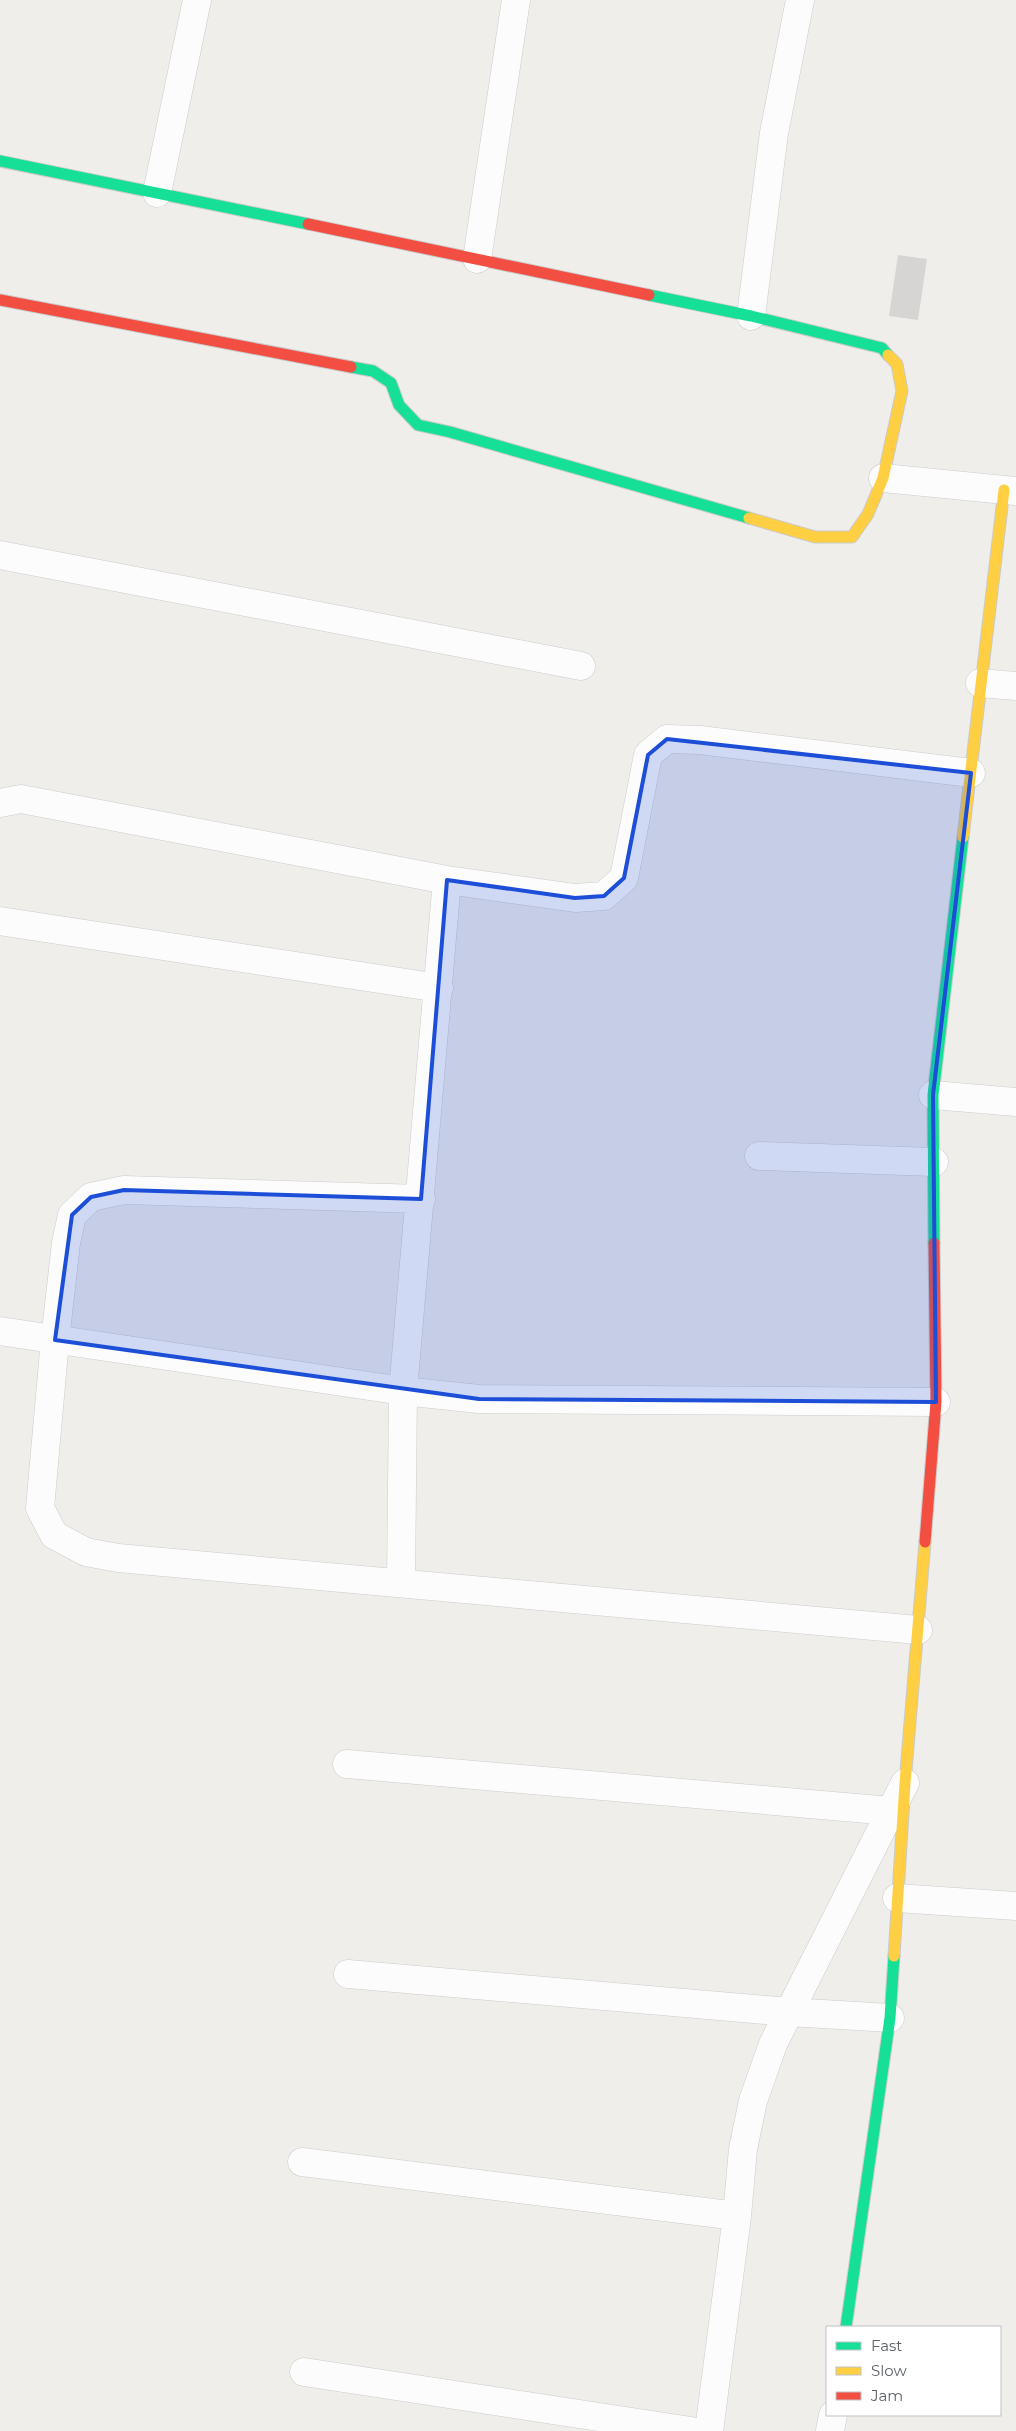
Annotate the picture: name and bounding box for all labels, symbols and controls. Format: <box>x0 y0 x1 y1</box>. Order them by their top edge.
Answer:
legend <box>826 2326 1001 2416</box>
text: Fast <box>871 2336 902 2355</box>
text: Slow <box>871 2361 907 2380</box>
text: Jam <box>870 2386 903 2405</box>

